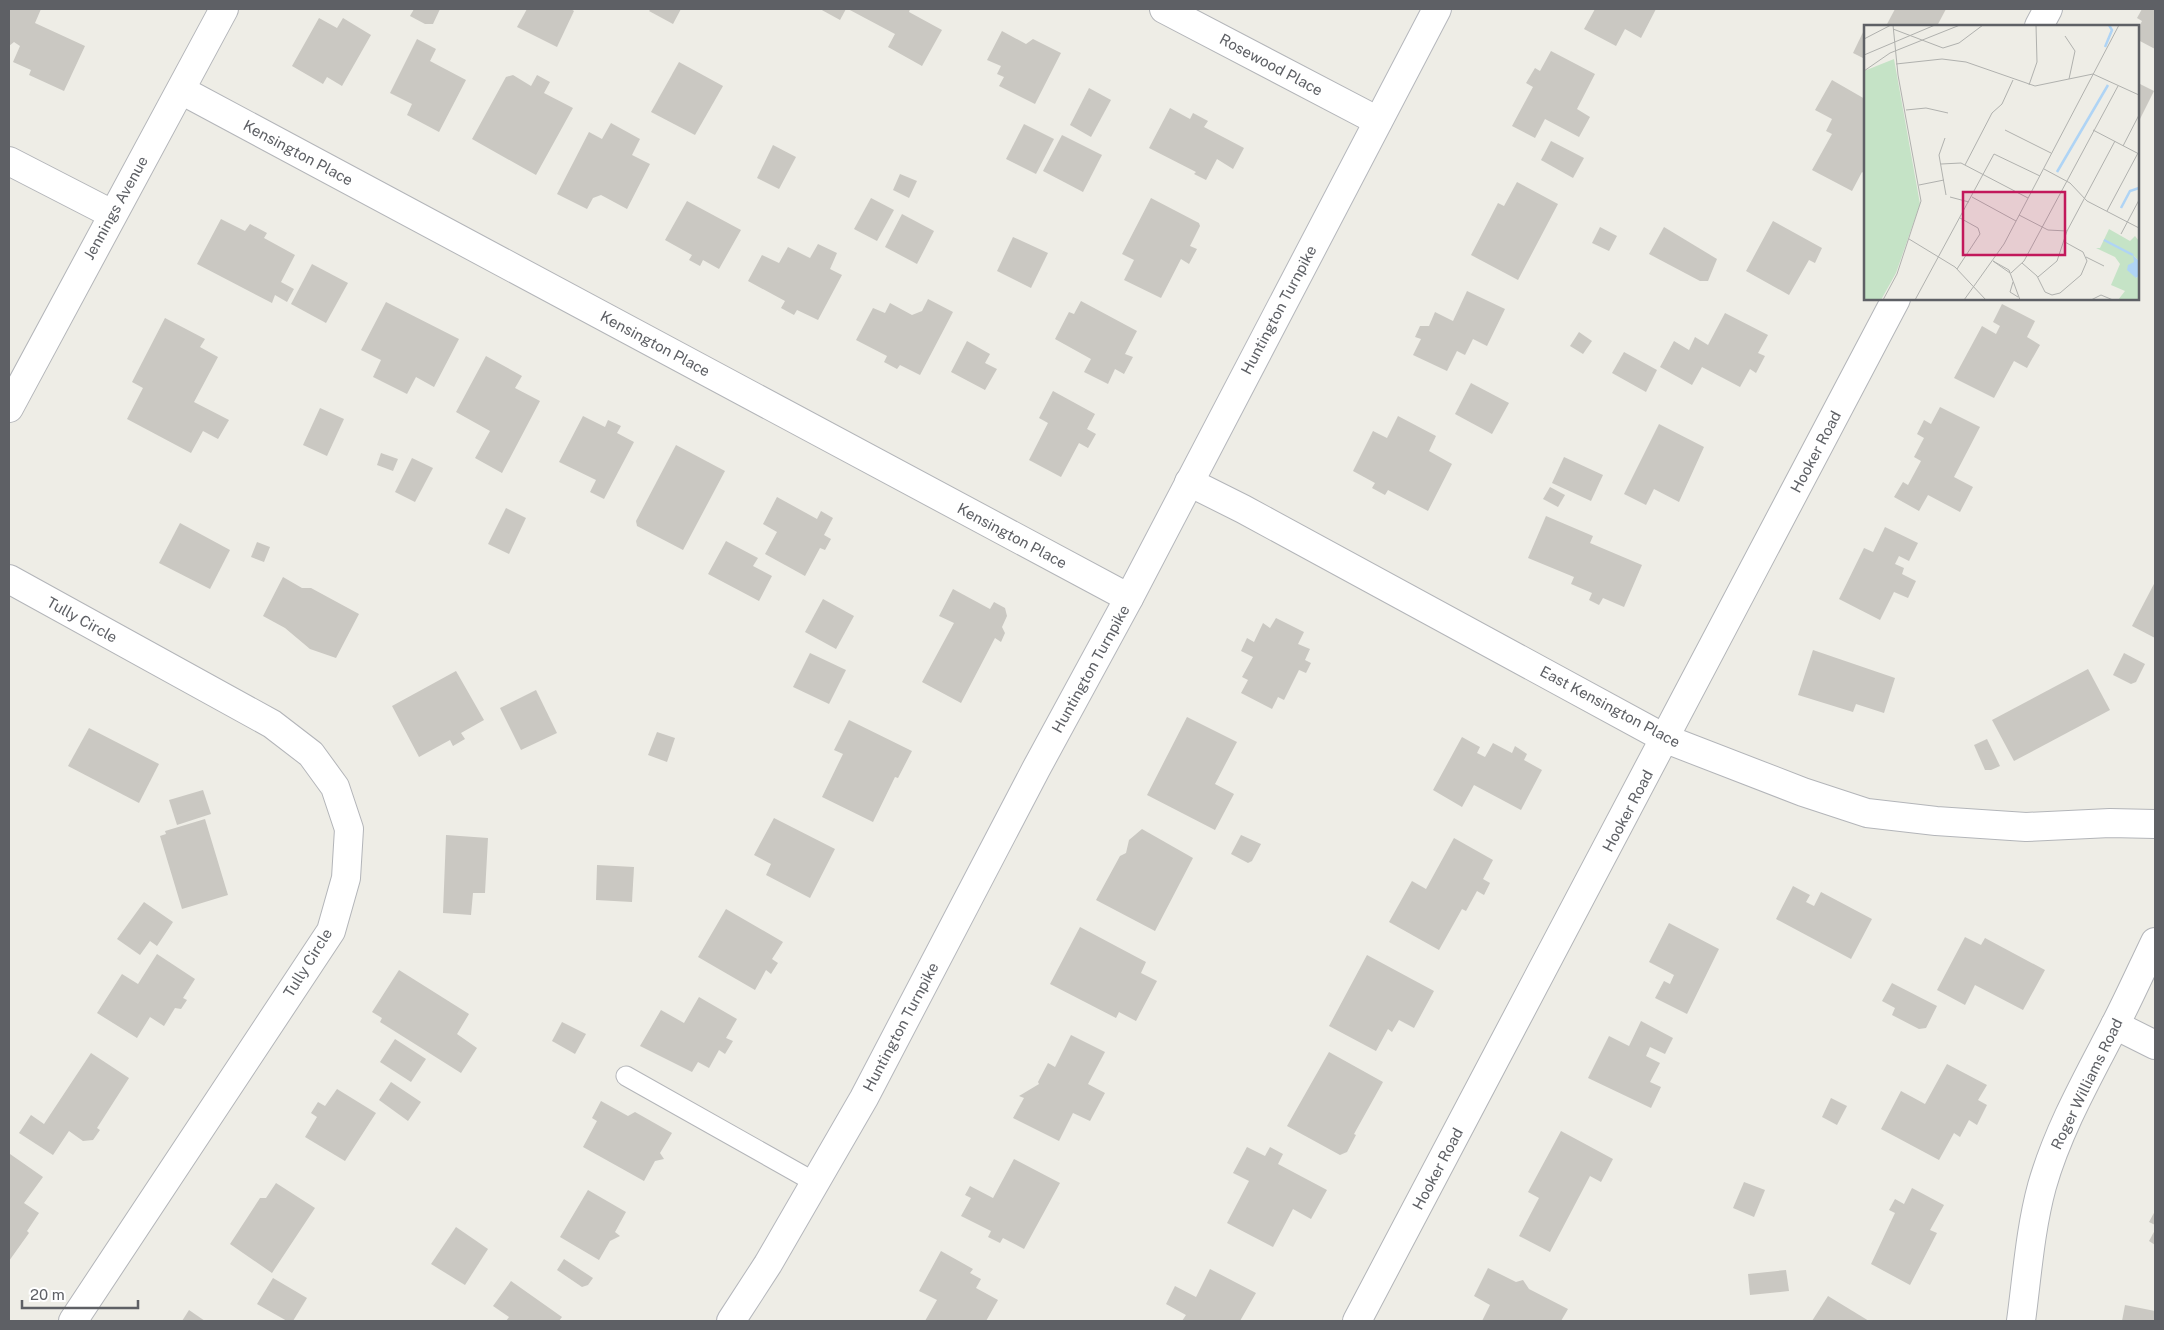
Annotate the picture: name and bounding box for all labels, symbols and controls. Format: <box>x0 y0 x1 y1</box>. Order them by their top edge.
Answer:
inset map <box>1864 25 2139 300</box>
street label: Rosewood Place <box>1217 30 1326 99</box>
street label: Kensington Place <box>241 116 356 189</box>
street label: Jennings Avenue <box>80 153 151 263</box>
street label: Huntington Turnpike <box>1237 242 1320 377</box>
street label: Kensington Place <box>598 307 713 380</box>
street label: Hooker Road <box>1787 408 1844 495</box>
street label: Kensington Place <box>955 499 1070 572</box>
street label: Tully Circle <box>44 593 120 646</box>
street label: Huntington Turnpike <box>1048 602 1133 736</box>
street label: East Kensington Place <box>1537 662 1683 751</box>
street label: Hooker Road <box>1599 767 1656 854</box>
street label: Tully Circle <box>280 925 335 1000</box>
street label: Huntington Turnpike <box>859 959 942 1094</box>
street label: Roger Williams Road <box>2047 1016 2126 1152</box>
street label: Hooker Road <box>1409 1125 1466 1212</box>
scale bar <box>22 1278 139 1310</box>
text: 20 m <box>30 1286 65 1303</box>

